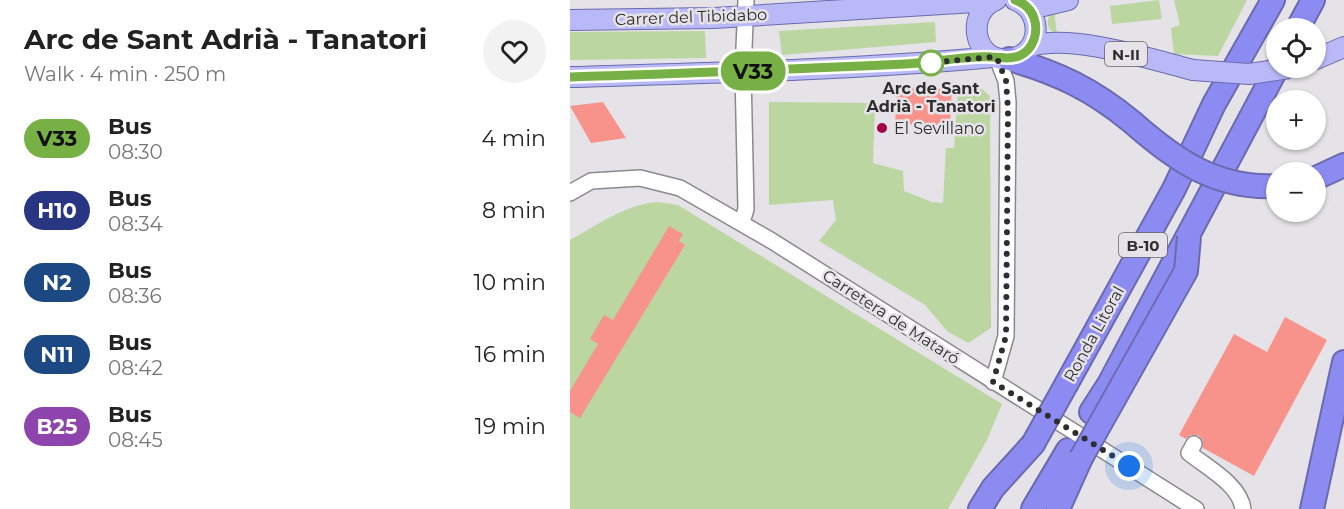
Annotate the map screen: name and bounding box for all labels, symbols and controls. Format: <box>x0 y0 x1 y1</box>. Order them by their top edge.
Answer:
street label: Carrer del Tibidabo <box>615 5 767 29</box>
map controls <box>1266 18 1326 222</box>
button: locate <box>1266 18 1326 78</box>
button: heart <box>483 20 546 83</box>
text: Arc de Sant Adrià - Tanatori <box>24 22 427 56</box>
road number: N-II <box>1105 42 1147 66</box>
marker: Arc de Sant Adrià - Tanatori <box>918 50 944 76</box>
line badge: V33 <box>718 52 788 90</box>
text: V33 <box>733 59 773 84</box>
text: Walk · 4 min · 250 m <box>24 62 226 86</box>
place label: Arc de Sant Adrià - Tanatori <box>865 79 996 116</box>
button: + <box>1266 90 1326 150</box>
text: Bus <box>108 113 152 140</box>
place label: El Sevillano <box>894 119 984 138</box>
marker: El Sevillano <box>875 121 889 135</box>
text: 4 min <box>482 125 546 152</box>
text: V33 <box>37 126 77 151</box>
text: 08:30 <box>108 140 163 164</box>
button: − <box>1266 162 1326 222</box>
text: Bus <box>108 185 152 212</box>
text: 8 min <box>482 197 546 224</box>
text: H10 <box>37 198 77 223</box>
text: 08:34 <box>108 212 163 236</box>
road number: B-10 <box>1119 233 1167 257</box>
text: Bus <box>108 257 152 284</box>
street label: Carretera de Mataró <box>819 266 963 368</box>
text: 10 min <box>474 269 546 296</box>
text: N2 <box>42 270 72 295</box>
street label: Ronda Litoral <box>1060 283 1128 385</box>
text: 08:36 <box>108 284 162 308</box>
text: Bus <box>108 329 152 356</box>
text: 16 min <box>475 341 546 368</box>
text: N11 <box>40 342 74 367</box>
text: 08:42 <box>108 356 163 380</box>
text: Bus <box>108 401 152 428</box>
text: 19 min <box>475 413 546 440</box>
text: B25 <box>37 414 77 439</box>
text: 08:45 <box>108 428 163 452</box>
your location <box>1114 451 1144 481</box>

